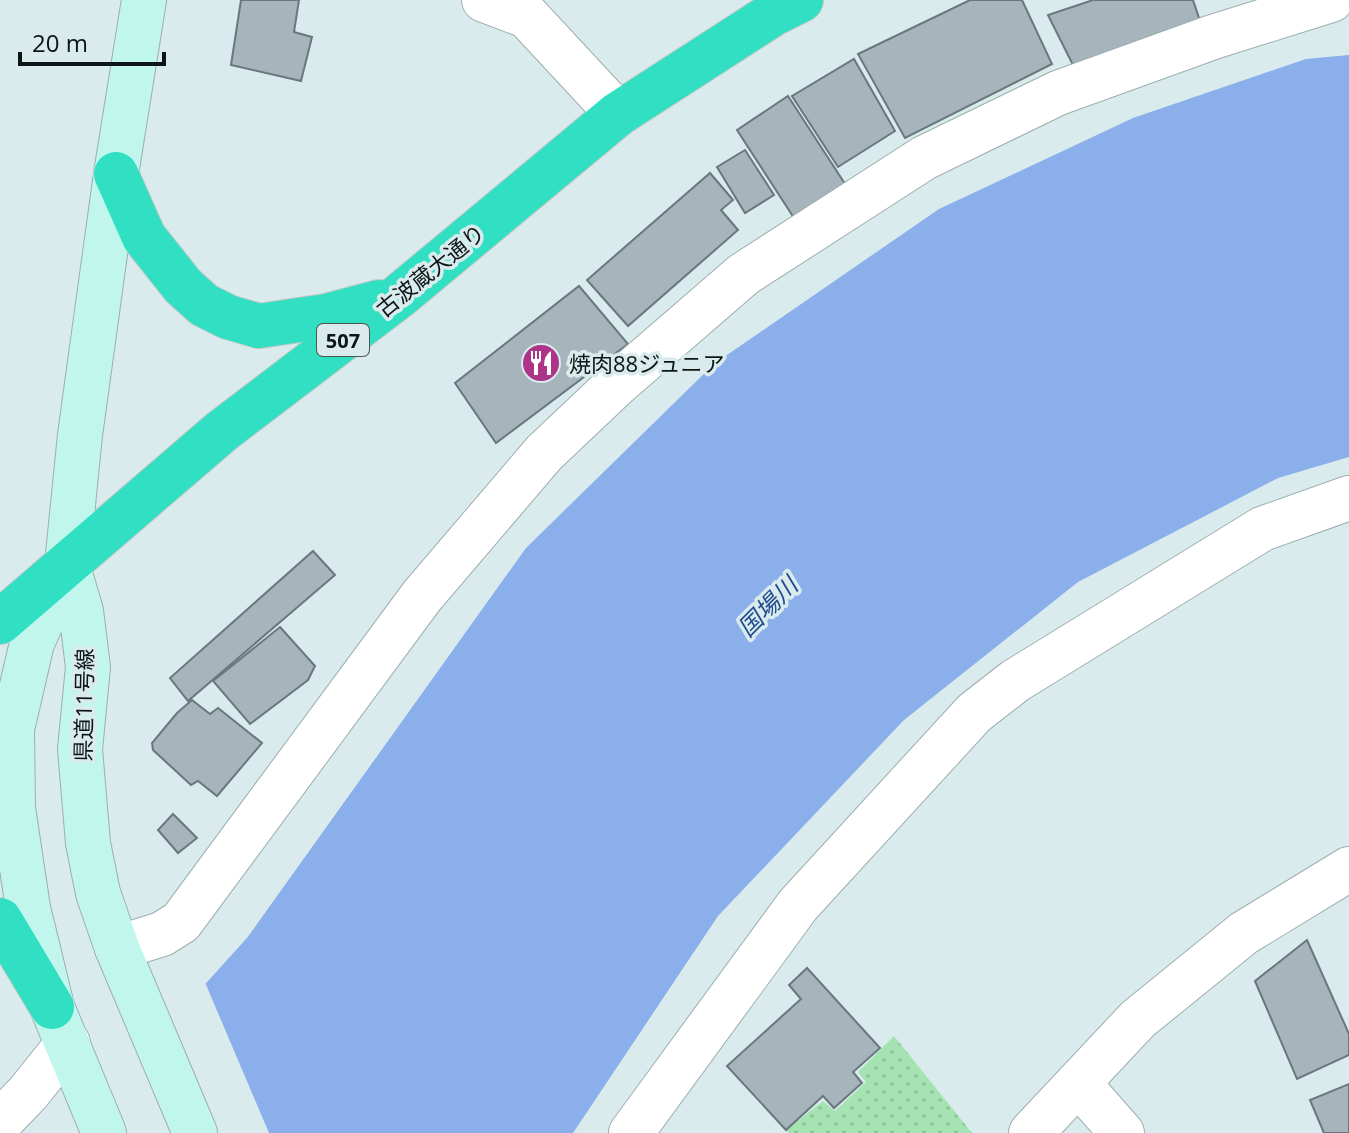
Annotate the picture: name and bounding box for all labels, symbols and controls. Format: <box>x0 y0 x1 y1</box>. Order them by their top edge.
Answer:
scale bar <box>20 16 164 66</box>
text: 20 m <box>32 26 88 59</box>
street label: 古波蔵大通り <box>369 217 491 323</box>
road number: 507 <box>317 324 369 356</box>
restaurant icon: 焼肉88ジュニア <box>520 342 562 384</box>
place label: 焼肉88ジュニア <box>569 348 725 378</box>
water label: 国場川 <box>730 567 806 643</box>
street label: 県道11号線 <box>67 648 99 762</box>

